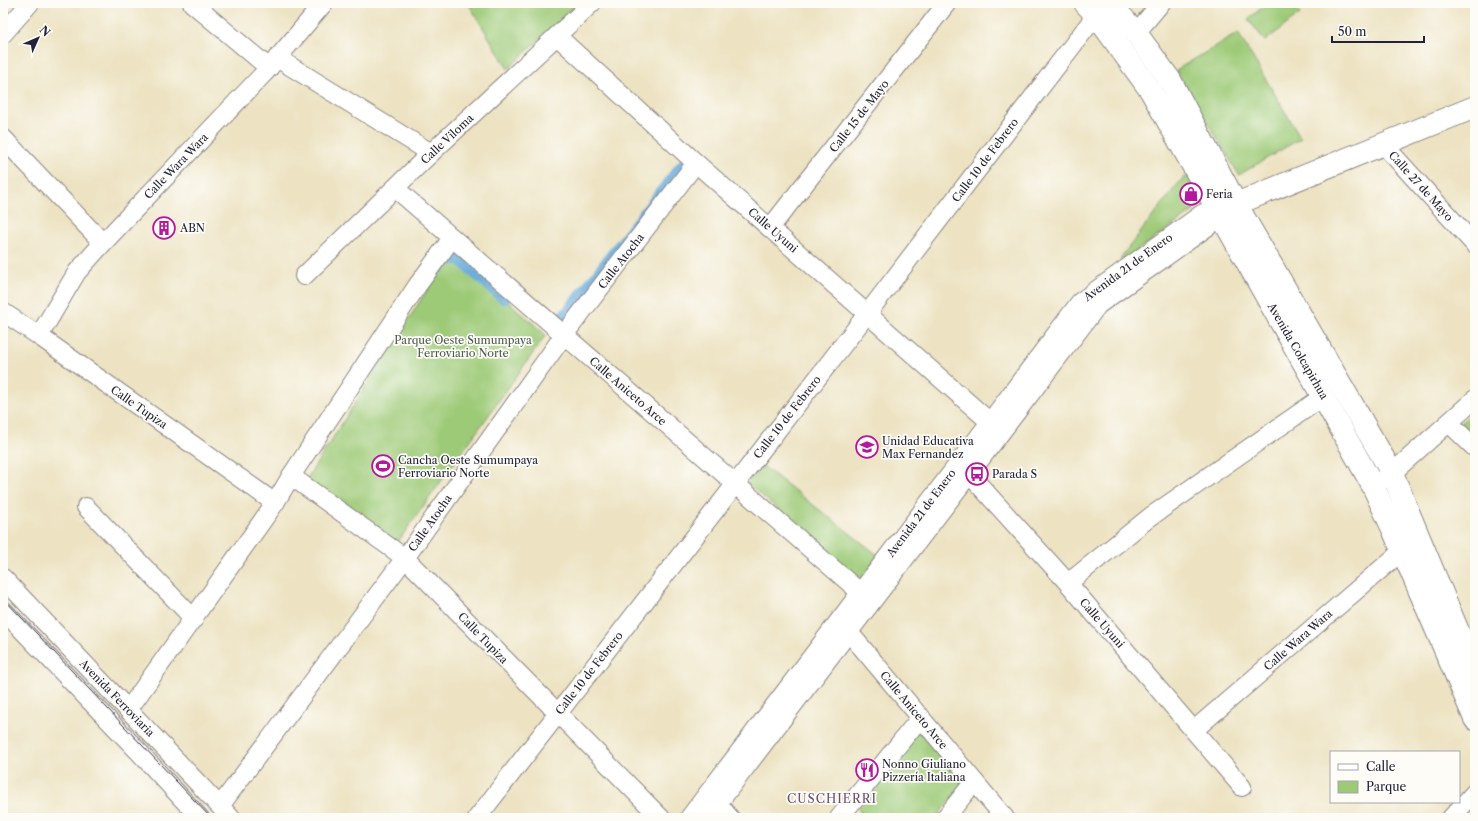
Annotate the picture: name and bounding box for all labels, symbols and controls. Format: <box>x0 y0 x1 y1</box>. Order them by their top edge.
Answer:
north arrow <box>18 18 58 58</box>
scale bar <box>1332 18 1424 44</box>
text: N <box>37 23 54 40</box>
text: 50 m <box>1338 24 1367 39</box>
street label: Calle 15 de Mayo <box>826 77 892 155</box>
street label: Calle Viloma <box>418 111 476 167</box>
street label: Calle 10 de Febrero <box>949 115 1021 205</box>
street label: Calle Wara Wara <box>141 130 211 202</box>
street label: Calle 27 de Mayo <box>1386 148 1456 224</box>
shop icon: Feria <box>1178 181 1204 207</box>
place label: Feria <box>1206 187 1233 201</box>
street label: Calle Uyuni <box>745 205 801 256</box>
building icon: ABN <box>151 215 177 241</box>
place label: ABN <box>179 221 205 235</box>
street label: Calle Atocha <box>595 230 647 292</box>
street label: Avenida 21 de Enero <box>1080 230 1175 305</box>
street label: Avenida Colcapirhua <box>1264 299 1331 402</box>
park label: Parque Oeste Sumumpaya Ferroviario Norte <box>394 333 532 360</box>
street label: Calle Aniceto Arce <box>587 354 669 428</box>
street label: Calle 10 de Febrero <box>750 372 824 461</box>
street label: Calle Tupiza <box>108 382 170 432</box>
school or university icon: Unidad Educativa Max Fernandez <box>854 434 880 460</box>
place label: Unidad Educativa Max Fernandez <box>882 434 974 461</box>
sports icon: Cancha Oeste Sumumpaya Ferroviario Norte <box>370 453 396 479</box>
place label: Cancha Oeste Sumumpaya Ferroviario Norte <box>398 453 538 480</box>
bus stop icon: Parada S <box>964 461 990 487</box>
street label: Avenida 21 de Enero <box>883 466 959 560</box>
place label: Parada S <box>992 467 1037 481</box>
street label: Calle Atocha <box>405 492 455 554</box>
street label: Calle Uyuni <box>1077 595 1128 651</box>
street label: Calle Wara Wara <box>1261 606 1335 674</box>
street label: Calle Tupiza <box>455 609 511 667</box>
street label: Calle 10 de Febrero <box>552 628 626 717</box>
street label: Avenida Ferroviaria <box>76 656 158 740</box>
street label: Calle Aniceto Arce <box>877 668 951 752</box>
legend <box>1330 751 1460 803</box>
restaurant icon: Nonno Giuliano Pizzería Italiana <box>854 757 880 783</box>
place label: Nonno Giuliano Pizzería Italiana <box>882 757 966 784</box>
text: Calle <box>1366 759 1396 774</box>
text: Parque <box>1366 779 1407 794</box>
district label: CUSCHIERRI <box>787 791 877 806</box>

